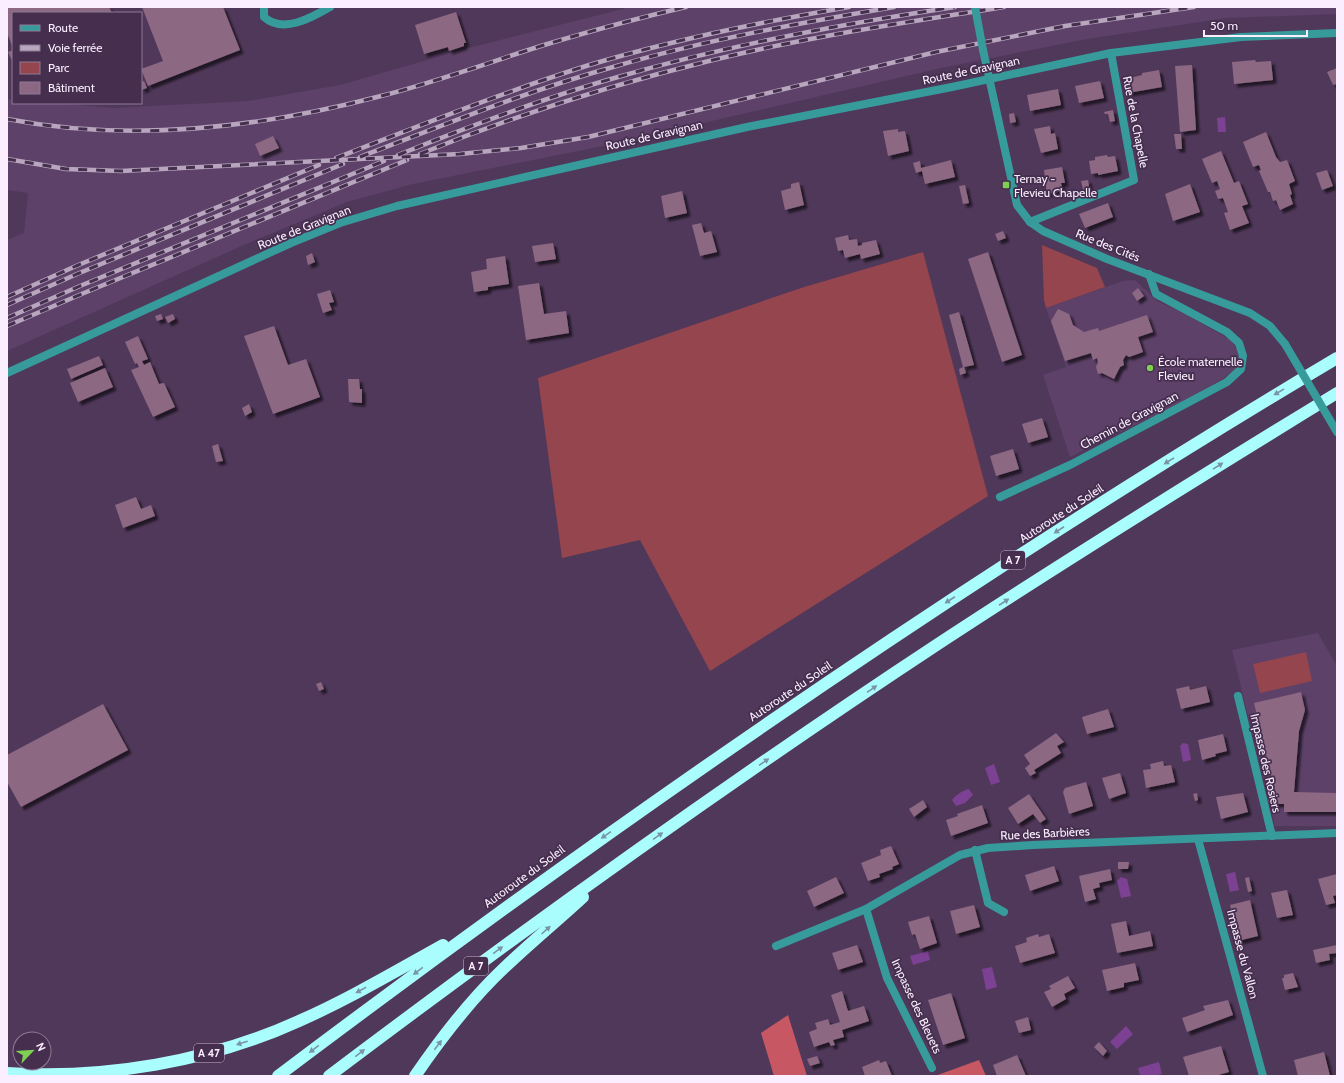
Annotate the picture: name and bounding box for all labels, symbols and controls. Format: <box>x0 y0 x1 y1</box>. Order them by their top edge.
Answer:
legend <box>12 12 142 104</box>
scale bar <box>1204 12 1307 38</box>
text: 50 m <box>1210 18 1238 33</box>
text: Route <box>48 20 78 35</box>
text: Voie ferrée <box>48 40 102 55</box>
street label: Route de Gravignan <box>921 52 1021 88</box>
text: Parc <box>48 60 70 75</box>
street label: Rue de la Chapelle <box>1120 75 1152 169</box>
text: Bâtiment <box>48 80 95 95</box>
street label: Route de Gravignan <box>604 116 704 153</box>
place label: Ternay - Flevieu Chapelle <box>1014 171 1097 200</box>
marker: Ternay - Flevieu Chapelle <box>1001 180 1011 190</box>
street label: Route de Gravignan <box>255 201 353 253</box>
street label: Rue des Cités <box>1074 225 1142 265</box>
place label: École maternelle Flevieu <box>1158 354 1243 383</box>
marker: École maternelle Flevieu <box>1145 363 1155 373</box>
street label: Chemin de Gravignan <box>1077 388 1181 452</box>
one-way arrow <box>1273 389 1285 396</box>
one-way arrow <box>1163 457 1175 464</box>
one-way arrow <box>1213 462 1223 470</box>
street label: Autoroute du Soleil <box>1016 480 1106 546</box>
one-way arrow <box>1053 527 1065 534</box>
road number: A 7 <box>1001 551 1025 569</box>
one-way arrow <box>944 597 956 604</box>
one-way arrow <box>998 598 1009 605</box>
street label: Autoroute du Soleil <box>746 658 835 724</box>
one-way arrow <box>867 685 877 693</box>
street label: Impasse des Rosiers <box>1247 712 1285 814</box>
one-way arrow <box>759 758 770 766</box>
street label: Rue des Barbières <box>1000 823 1090 843</box>
one-way arrow <box>601 831 611 839</box>
one-way arrow <box>653 832 663 840</box>
street label: Autoroute du Soleil <box>480 841 568 911</box>
street label: Impasse du Vallon <box>1224 908 1262 1001</box>
one-way arrow <box>541 926 551 935</box>
one-way arrow <box>493 946 503 954</box>
street label: Impasse des Bleuets <box>889 956 945 1056</box>
road number: A 7 <box>464 957 488 975</box>
one-way arrow <box>413 967 424 975</box>
one-way arrow <box>355 987 366 994</box>
north arrow <box>12 1031 52 1071</box>
one-way arrow <box>434 1039 442 1050</box>
text: N <box>33 1040 49 1053</box>
one-way arrow <box>235 1040 247 1046</box>
road number: A 47 <box>194 1044 224 1062</box>
one-way arrow <box>309 1045 320 1053</box>
one-way arrow <box>355 1049 365 1057</box>

